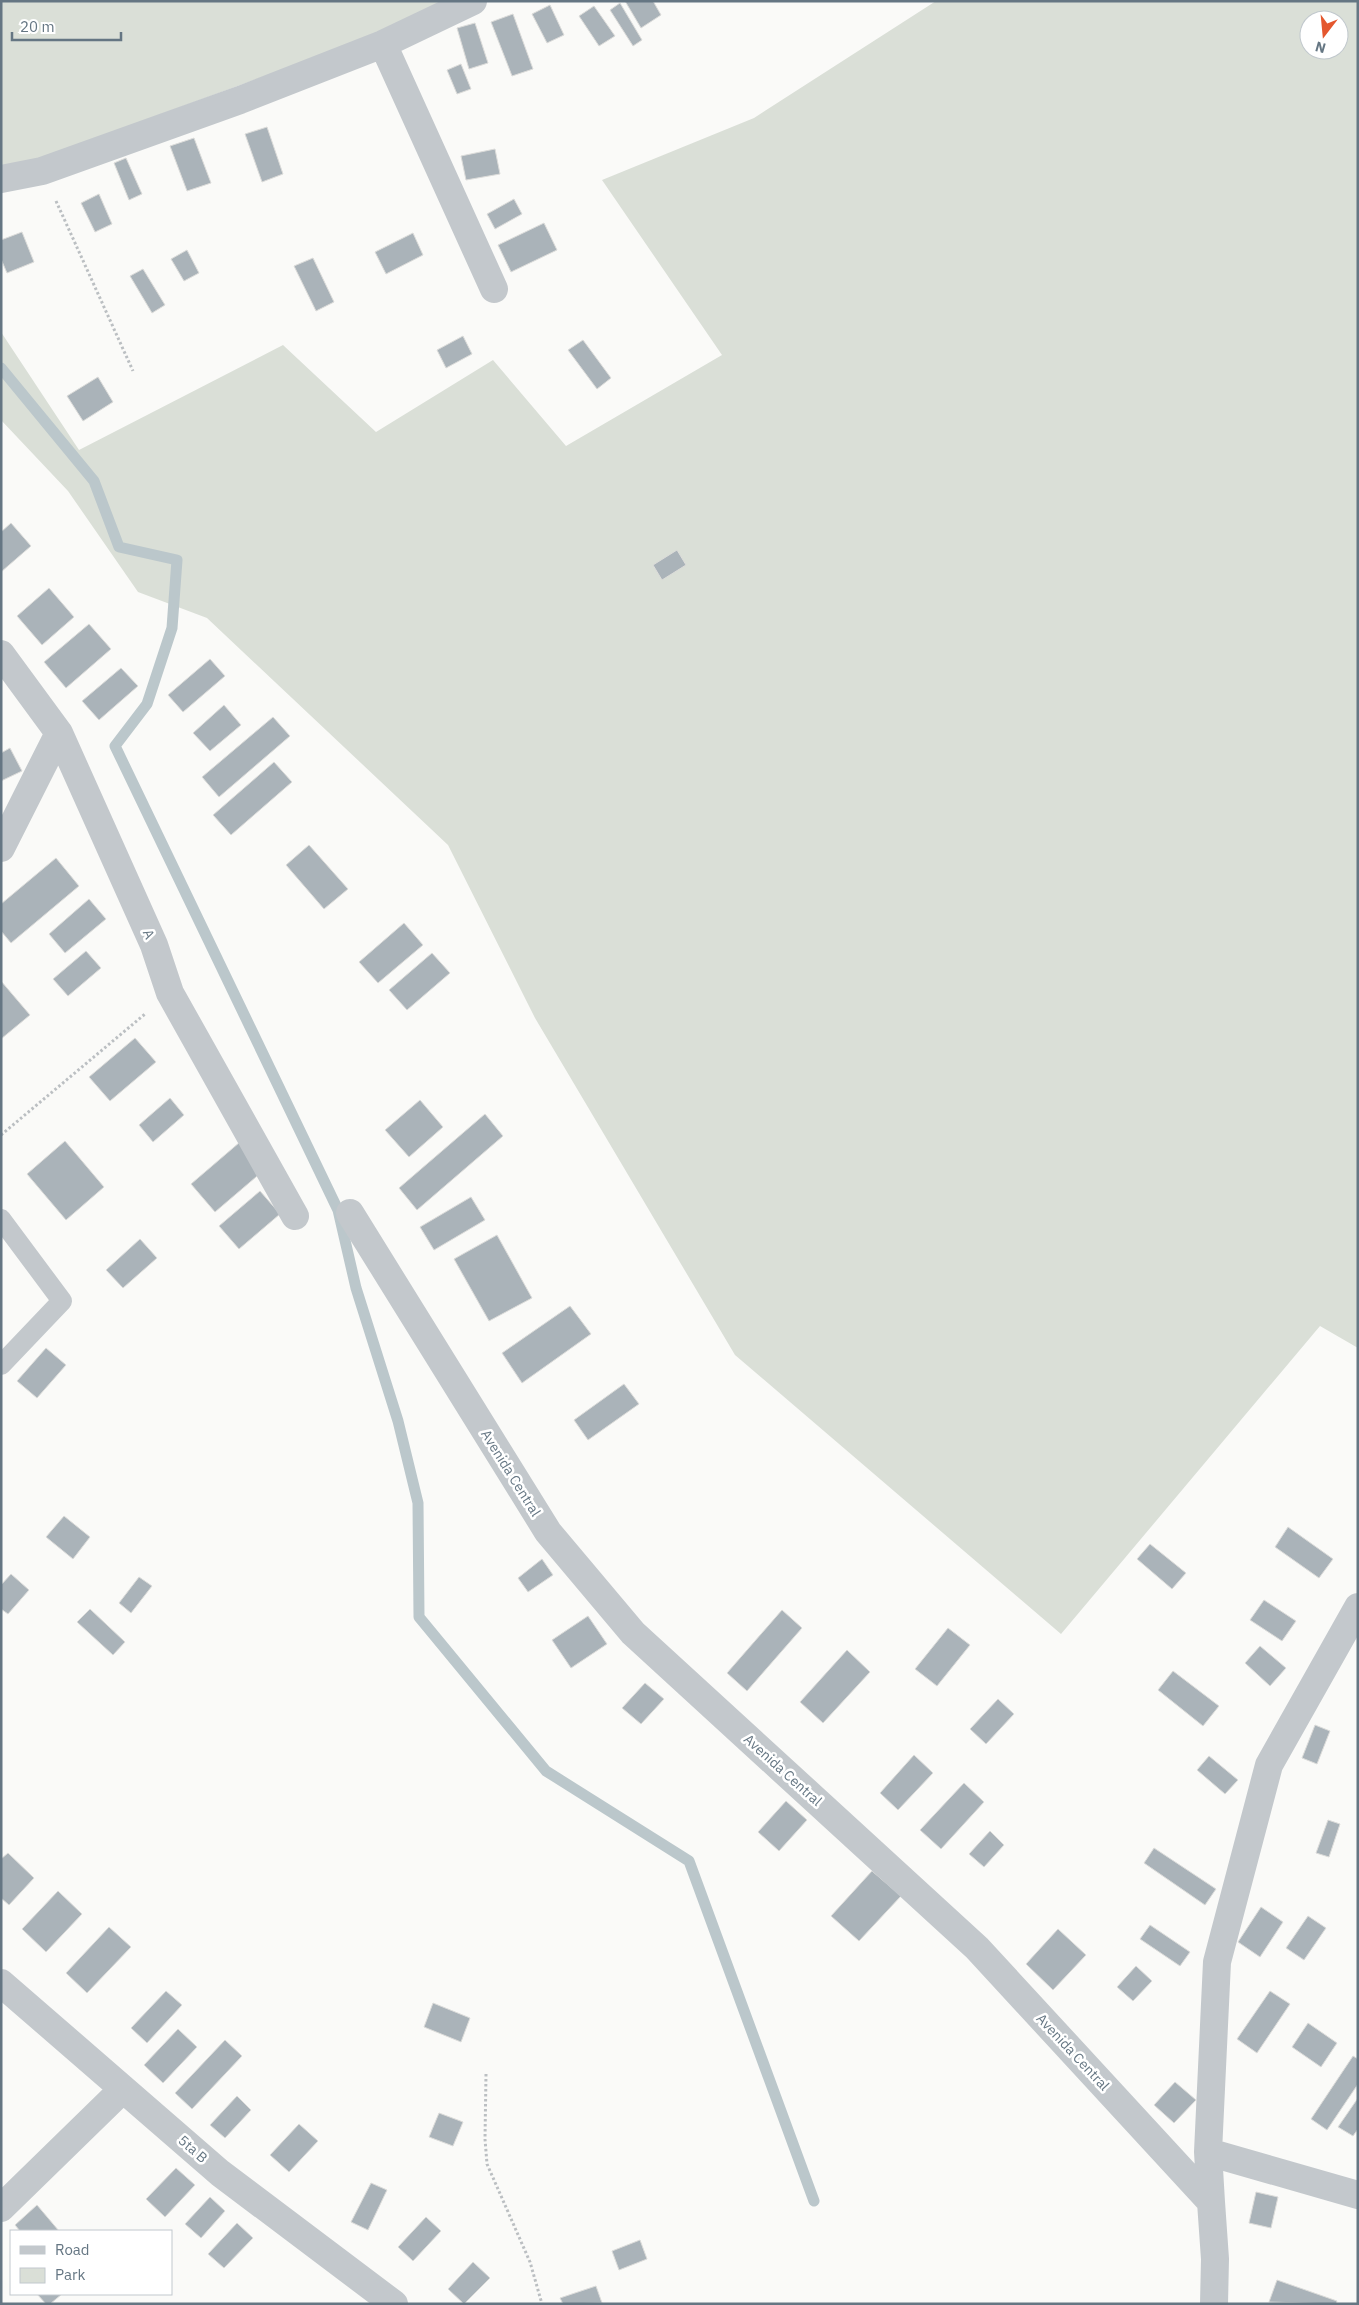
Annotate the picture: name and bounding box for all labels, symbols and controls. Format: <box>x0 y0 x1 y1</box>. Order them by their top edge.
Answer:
scale bar <box>12 10 121 42</box>
north arrow <box>1299 10 1349 60</box>
text: 20 m <box>20 17 55 36</box>
text: N <box>1313 37 1328 58</box>
street label: A <box>139 926 159 942</box>
street label: Avenida Central <box>477 1426 545 1520</box>
street label: Avenida Central <box>740 1730 826 1810</box>
street label: Avenida Central <box>1033 2010 1114 2095</box>
street label: 5ta B <box>175 2131 211 2167</box>
legend <box>10 2230 172 2295</box>
text: Road <box>55 2240 90 2259</box>
text: Park <box>55 2265 85 2284</box>

